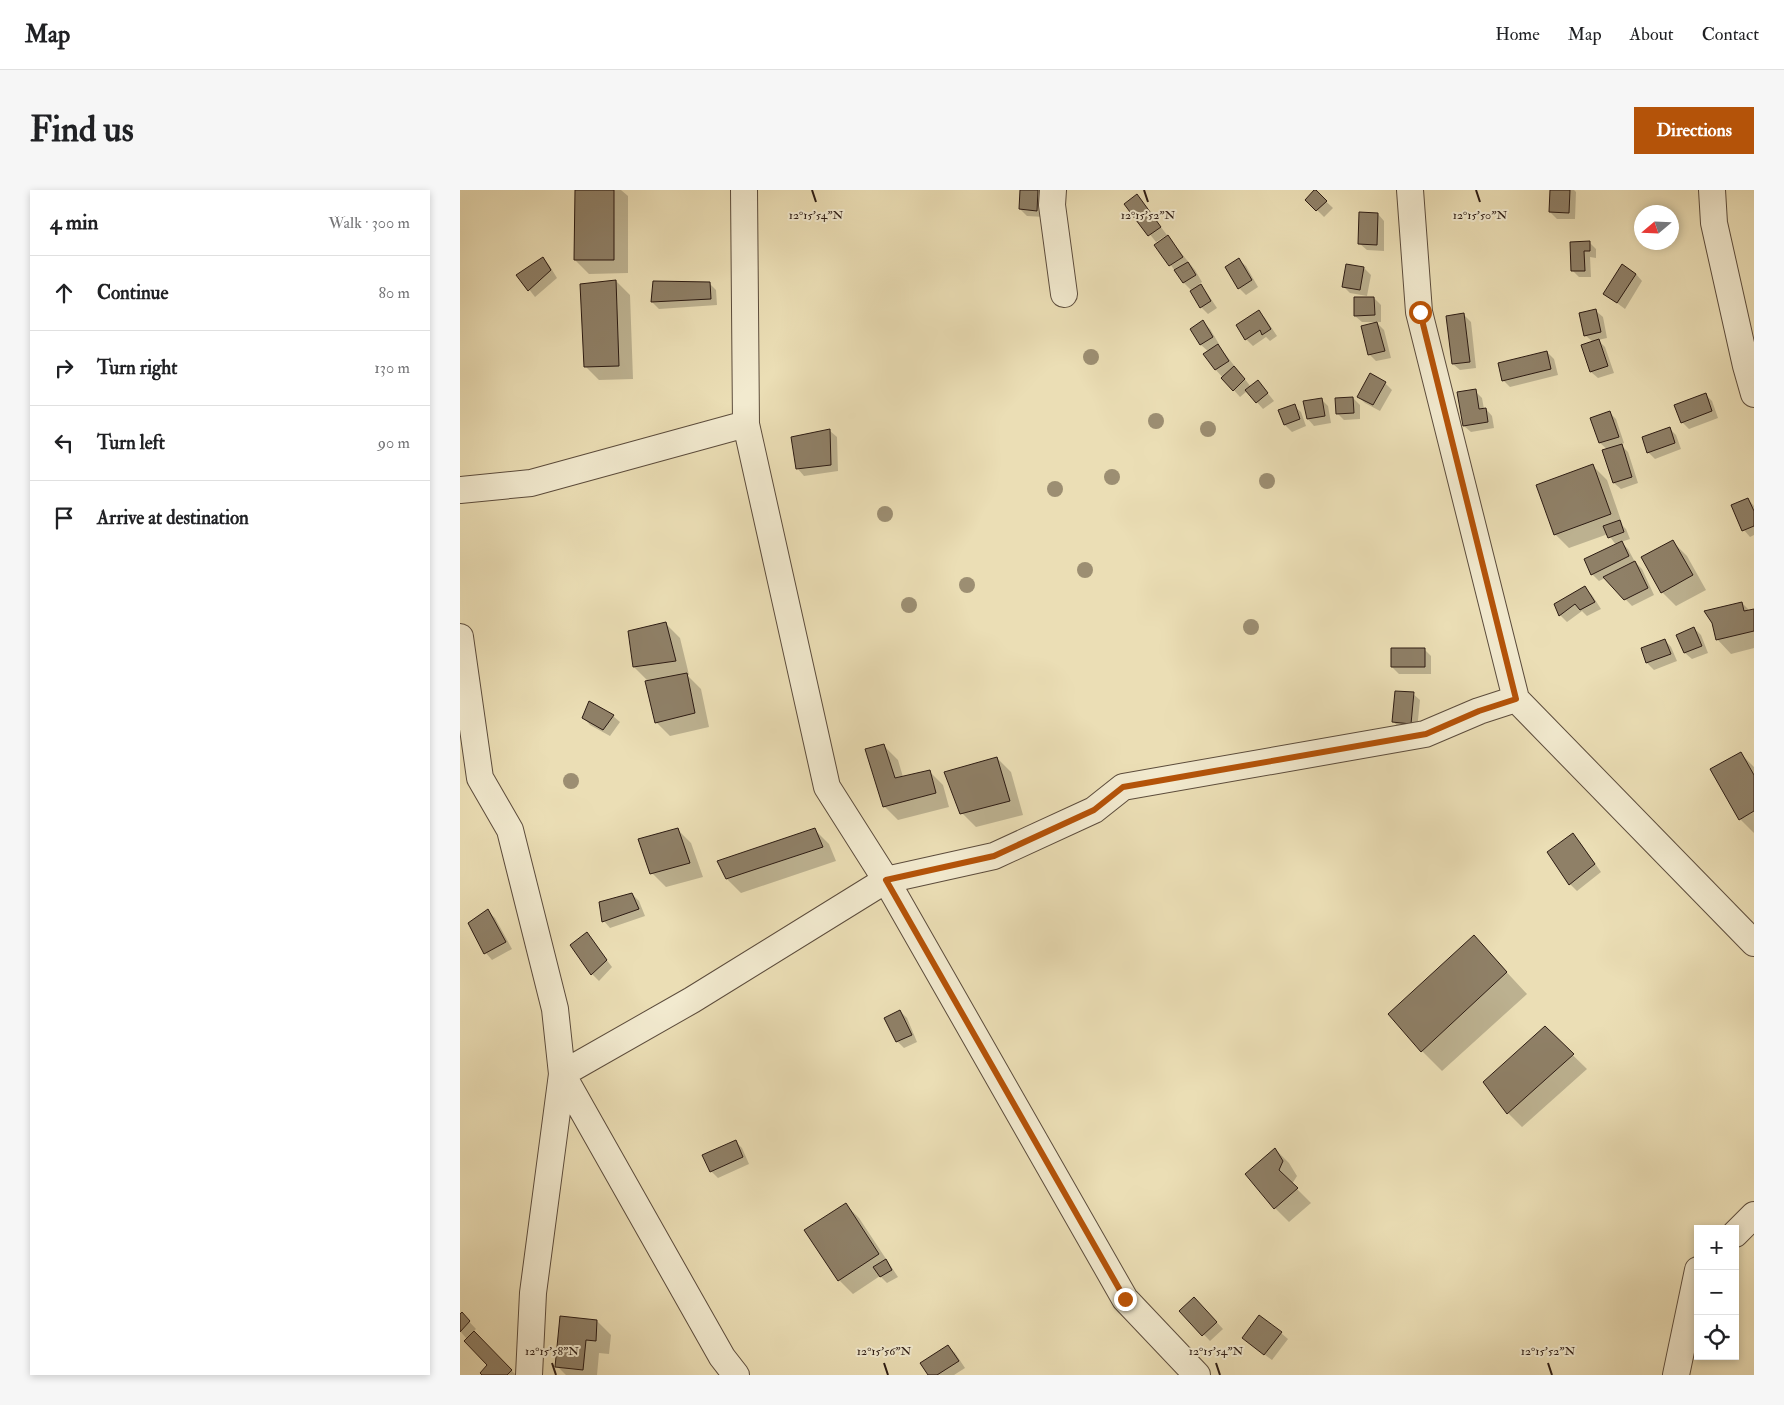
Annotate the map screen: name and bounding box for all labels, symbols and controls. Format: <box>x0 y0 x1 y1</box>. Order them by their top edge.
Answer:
text: Map <box>25 19 70 50</box>
text: Home <box>1495 23 1540 46</box>
text: Map <box>1568 23 1602 46</box>
text: About <box>1630 23 1674 46</box>
text: Contact <box>1702 23 1759 46</box>
button: Directions <box>1634 107 1754 154</box>
text: Find us <box>30 108 134 152</box>
north arrow <box>1634 205 1679 250</box>
text: 12°15'54"N <box>789 208 844 223</box>
text: 12°15'52"N <box>1121 208 1175 223</box>
text: 12°15'50"N <box>1453 208 1508 223</box>
text: 4 min <box>50 209 98 236</box>
text: Walk · 300 m <box>329 213 410 233</box>
icon: ahead <box>50 279 78 307</box>
text: Continue <box>97 281 168 305</box>
text: 80 m <box>379 283 410 303</box>
route start <box>1409 301 1432 324</box>
icon: right <box>50 354 78 382</box>
text: Turn right <box>97 356 177 380</box>
text: 130 m <box>374 358 410 378</box>
icon: left <box>50 429 78 457</box>
text: Turn left <box>97 431 165 455</box>
text: 90 m <box>378 433 410 453</box>
icon: arrive <box>50 504 78 532</box>
text: Arrive at destination <box>97 506 249 530</box>
map controls <box>1694 1225 1739 1360</box>
button: + <box>1694 1225 1739 1270</box>
button: − <box>1694 1270 1739 1315</box>
route end <box>1114 1288 1137 1311</box>
button: locate <box>1694 1315 1739 1360</box>
text: 12°15'58"N <box>525 1344 579 1359</box>
text: 12°15'56"N <box>857 1344 911 1359</box>
text: 12°15'54"N <box>1189 1344 1244 1359</box>
text: 12°15'52"N <box>1521 1344 1575 1359</box>

